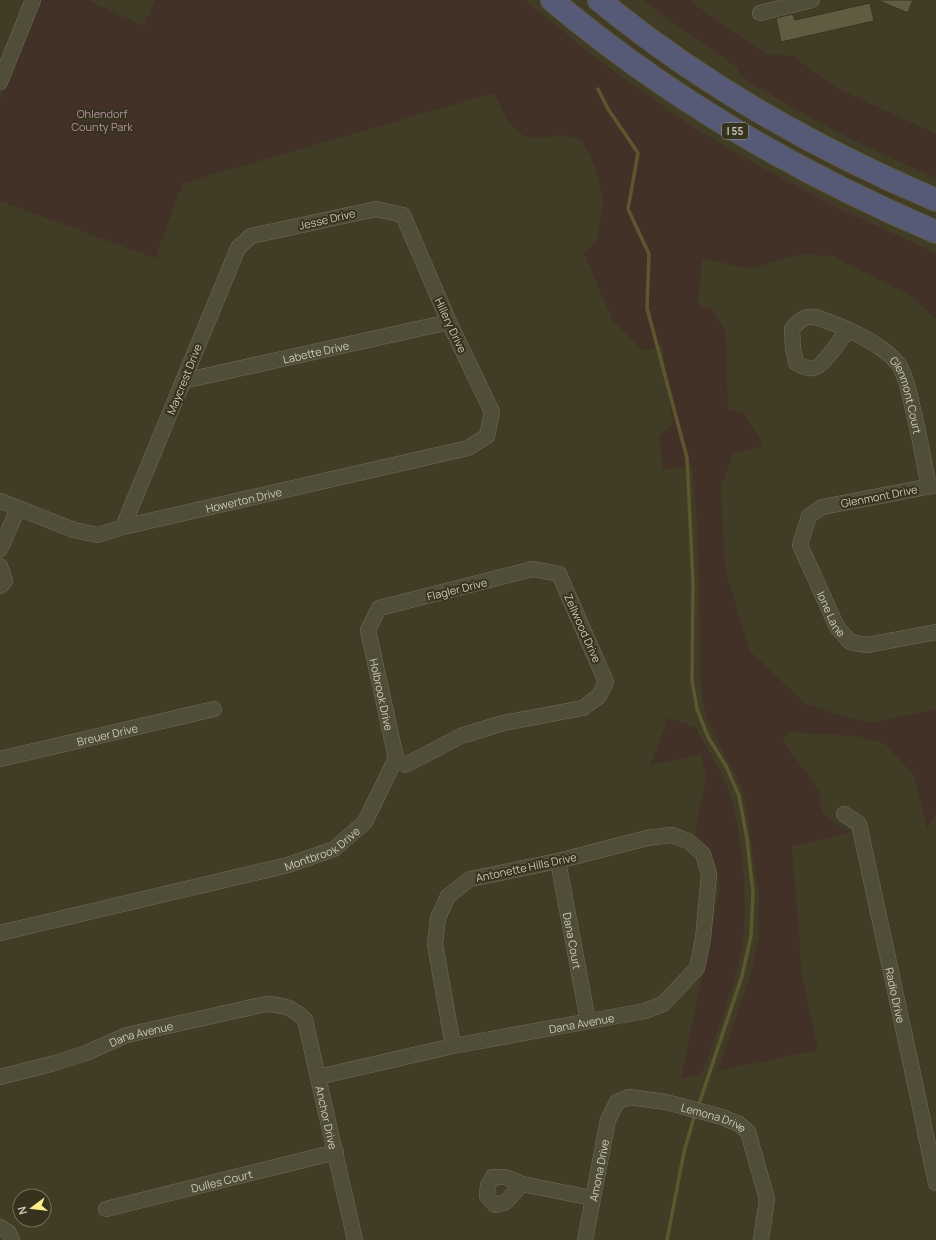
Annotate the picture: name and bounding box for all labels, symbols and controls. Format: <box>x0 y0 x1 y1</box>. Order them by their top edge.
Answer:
park label: Ohlendorf County Park <box>71 106 133 134</box>
road number: I 55 <box>722 123 748 139</box>
street label: Jesse Drive <box>297 205 357 233</box>
street label: Hillery Drive <box>432 295 471 356</box>
street label: Labette Drive <box>281 337 351 366</box>
street label: Maycrest Drive <box>163 341 205 417</box>
street label: Glenmont Court <box>887 352 926 435</box>
street label: Glenmont Drive <box>839 481 919 511</box>
street label: Howerton Drive <box>204 483 284 515</box>
street label: Flagler Drive <box>425 574 489 604</box>
street label: Ione Lane <box>814 589 850 640</box>
street label: Zellwood Drive <box>561 591 605 665</box>
street label: Holbrook Drive <box>367 657 397 732</box>
street label: Breuer Drive <box>75 719 140 748</box>
street label: Montbrook Drive <box>282 823 363 873</box>
street label: Antonette Hills Drive <box>474 849 578 885</box>
street label: Dana Court <box>560 911 586 970</box>
street label: Radio Drive <box>883 966 909 1025</box>
street label: Dana Avenue <box>548 1009 616 1036</box>
street label: Dana Avenue <box>106 1017 175 1050</box>
street label: Anchor Drive <box>313 1084 342 1151</box>
street label: Lemona Drive <box>680 1099 751 1135</box>
street label: Amona Drive <box>585 1137 612 1203</box>
street label: Dulles Court <box>189 1166 254 1195</box>
north arrow <box>12 1188 52 1228</box>
text: N <box>14 1205 30 1216</box>

